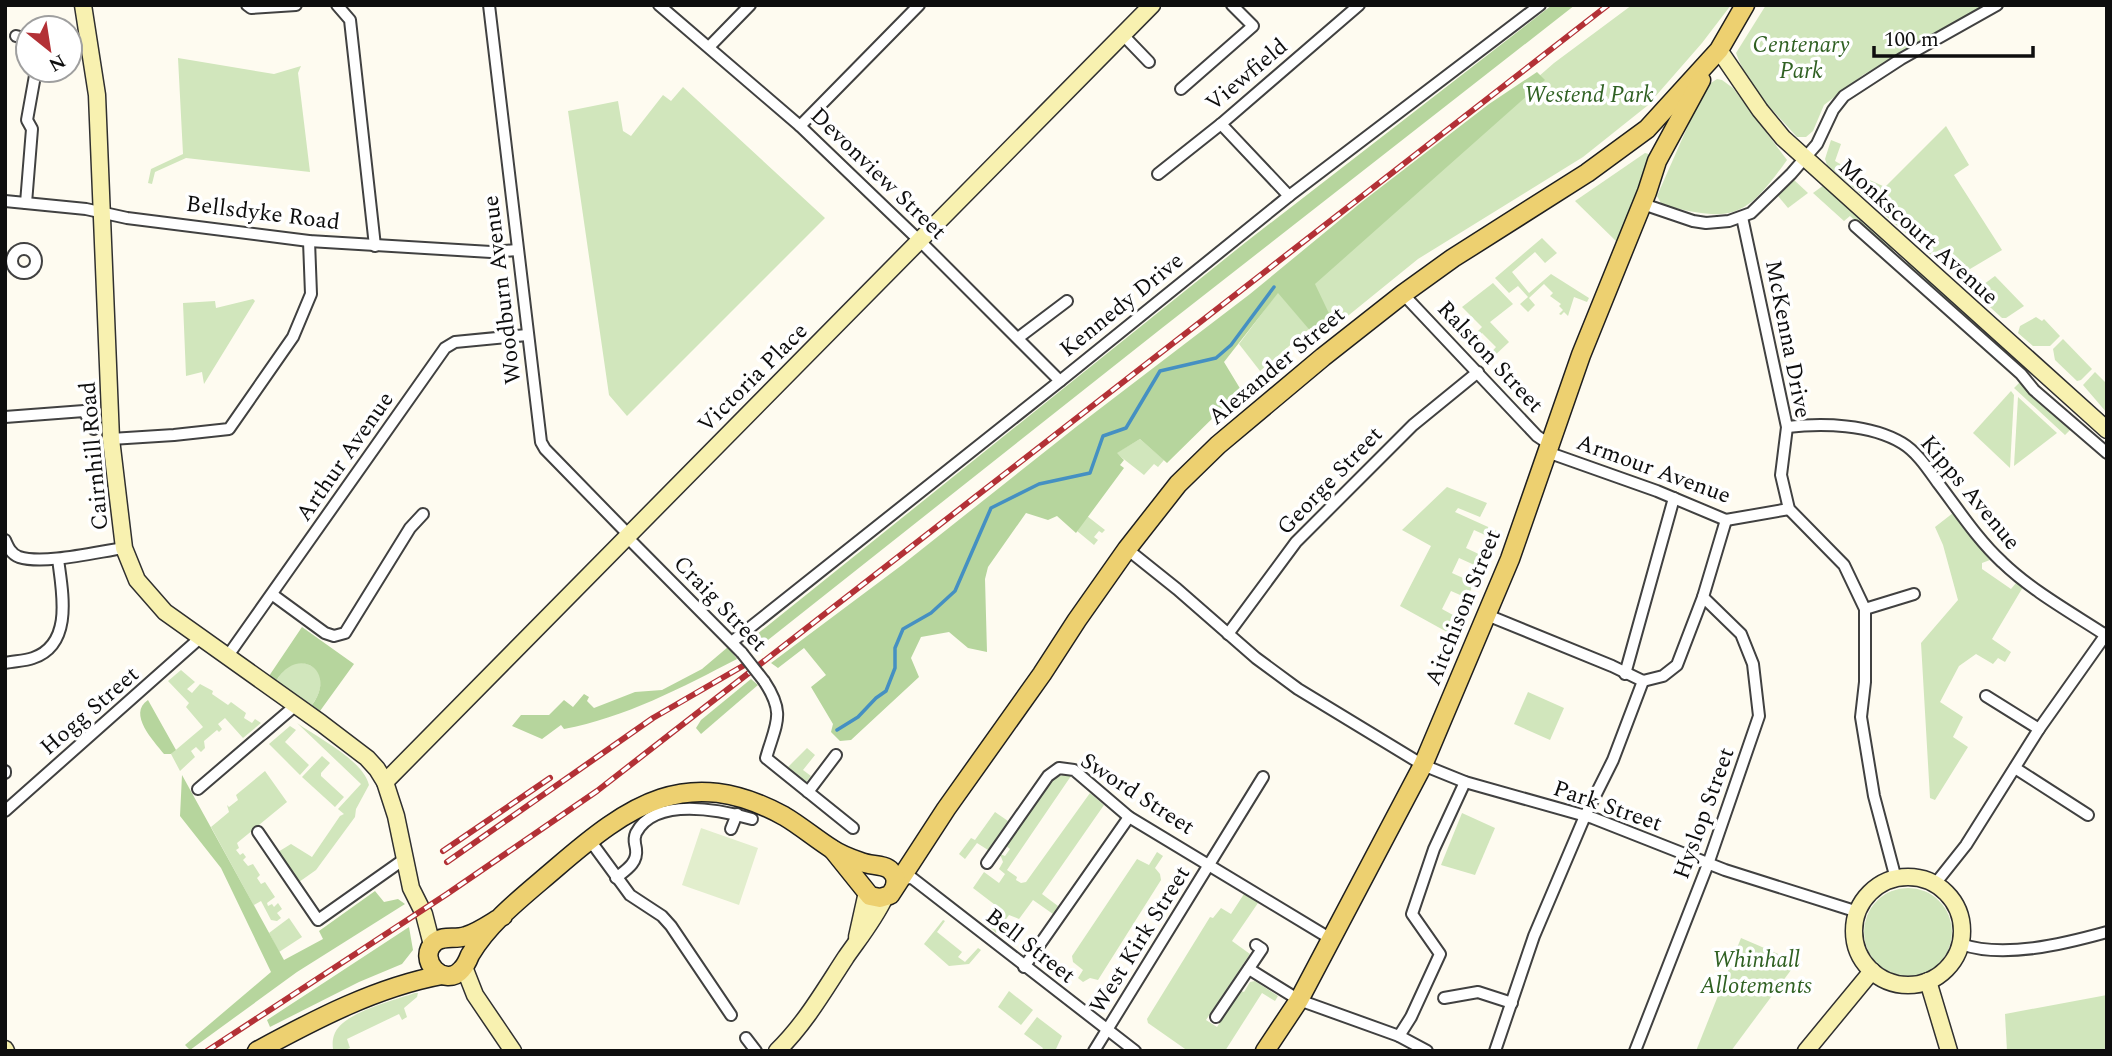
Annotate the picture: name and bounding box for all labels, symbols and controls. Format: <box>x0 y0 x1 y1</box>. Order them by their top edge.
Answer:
north arrow <box>14 14 84 84</box>
scale bar <box>1874 14 2033 58</box>
text: 100 m <box>1884 24 1939 56</box>
park label: Centenary Park <box>1752 28 1850 89</box>
street label: Viewfield <box>1198 30 1296 120</box>
text: N <box>43 46 71 79</box>
park label: Westend Park <box>1524 78 1654 113</box>
street label: Devonview Street <box>802 100 954 249</box>
street label: Monkscourt Avenue <box>1830 150 2006 314</box>
street label: Bellsdyke Road <box>184 187 342 240</box>
street label: Woodburn Avenue <box>474 193 531 386</box>
street label: Kennedy Drive <box>1052 244 1192 366</box>
street label: McKenna Drive <box>1755 257 1820 421</box>
street label: Ralston Street <box>1428 293 1551 421</box>
street label: Alexander Street <box>1201 298 1353 434</box>
street label: Victoria Place <box>690 315 816 441</box>
street label: Cairnhill Road <box>71 380 118 532</box>
street label: Arthur Avenue <box>287 385 403 529</box>
street label: George Street <box>1269 419 1391 544</box>
street label: Armour Avenue <box>1571 425 1736 514</box>
street label: Kipps Avenue <box>1911 428 2029 558</box>
street label: Aitchison Street <box>1416 524 1511 691</box>
street label: Craig Street <box>665 548 775 660</box>
street label: Hogg Street <box>33 658 147 764</box>
street label: Hyslop Street <box>1664 743 1744 884</box>
street label: Sword Street <box>1073 744 1201 844</box>
street label: Park Street <box>1548 771 1667 841</box>
street label: West Kirk Street <box>1081 859 1200 1020</box>
street label: Bell Street <box>977 900 1083 993</box>
park label: Whinhall Allotements <box>1699 943 1812 1004</box>

